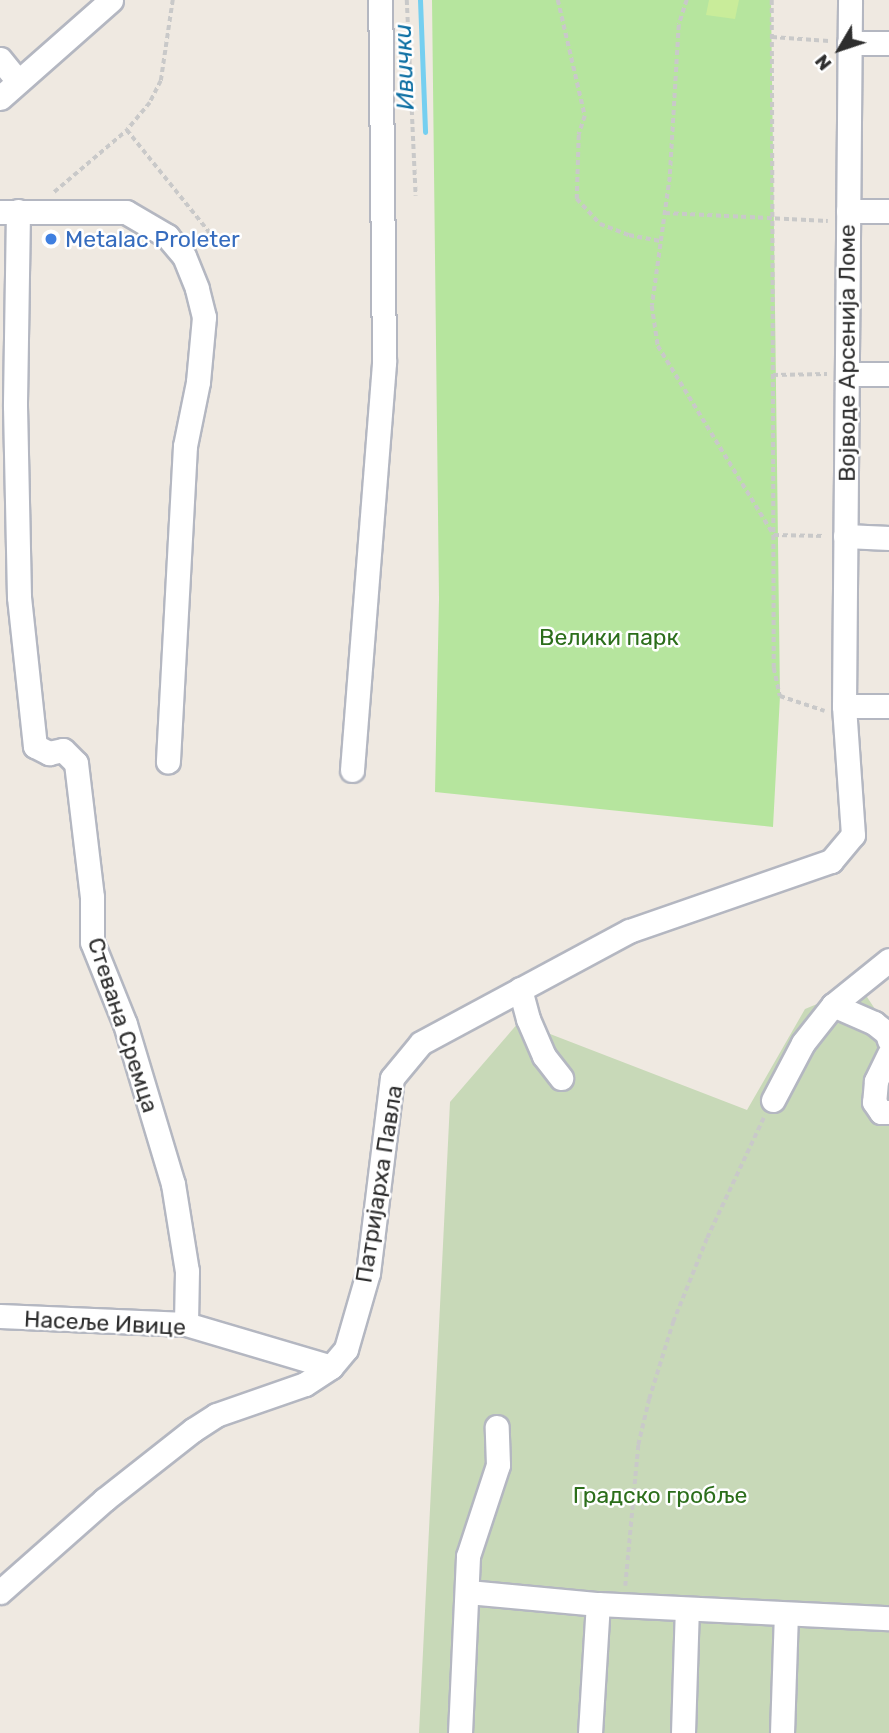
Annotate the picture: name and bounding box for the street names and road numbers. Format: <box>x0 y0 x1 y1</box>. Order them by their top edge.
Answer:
street label: Војводе Арсенија Ломе <box>833 224 861 482</box>
street label: Стевана Сремца <box>82 934 164 1116</box>
street label: Патријарха Павла <box>350 1083 408 1285</box>
street label: Насеље Ивице <box>23 1305 187 1341</box>

